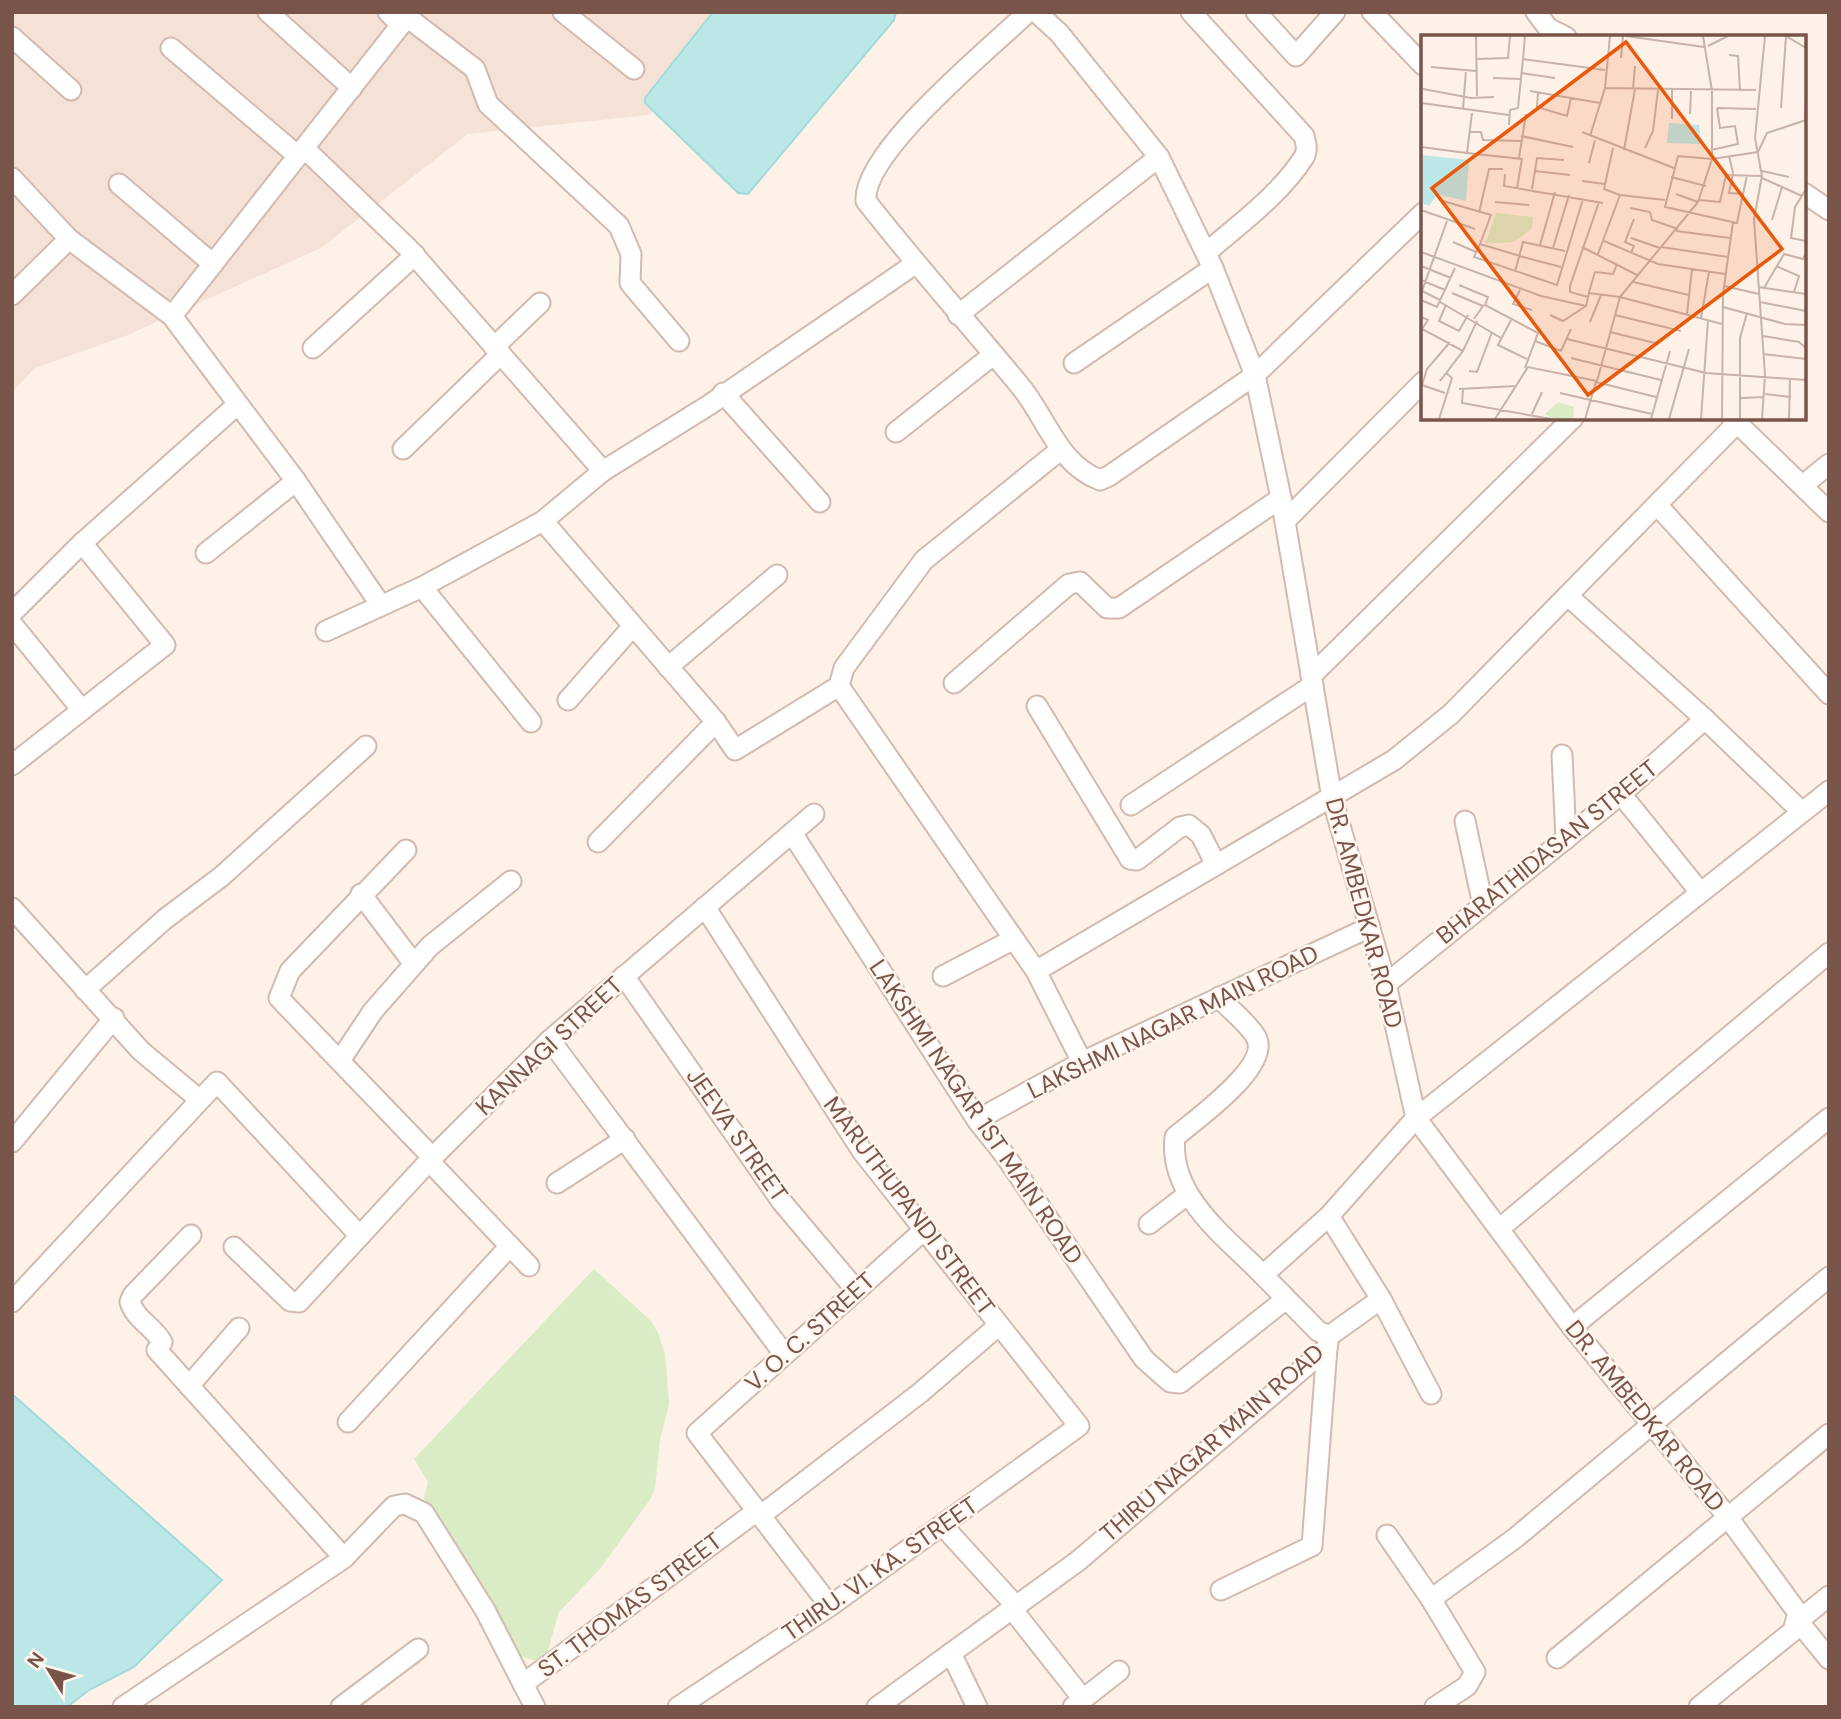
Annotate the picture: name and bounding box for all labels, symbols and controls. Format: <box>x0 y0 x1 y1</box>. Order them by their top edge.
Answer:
inset map <box>1421 35 1806 420</box>
street label: BHARATHIDASAN STREET <box>1430 753 1664 951</box>
street label: DR. AMBEDKAR ROAD <box>1319 794 1410 1031</box>
street label: LAKSHMI NAGAR MAIN ROAD <box>1022 937 1323 1106</box>
street label: LAKSHMI NAGAR 1ST MAIN ROAD <box>863 953 1090 1270</box>
street label: KANNAGI STREET <box>469 969 629 1122</box>
street label: JEEVA STREET <box>680 1062 795 1208</box>
street label: MARUTHUPANDI STREET <box>817 1090 1002 1321</box>
street label: V. O. C. STREET <box>738 1265 881 1398</box>
street label: DR. AMBEDKAR ROAD <box>1559 1314 1732 1518</box>
street label: THIRU NAGAR MAIN ROAD <box>1093 1337 1330 1548</box>
street label: THIRU. VI. KA. STREET <box>776 1489 984 1648</box>
street label: ST. THOMAS STREET <box>531 1525 728 1684</box>
north arrow <box>14 1635 84 1705</box>
text: N <box>22 1647 50 1673</box>

